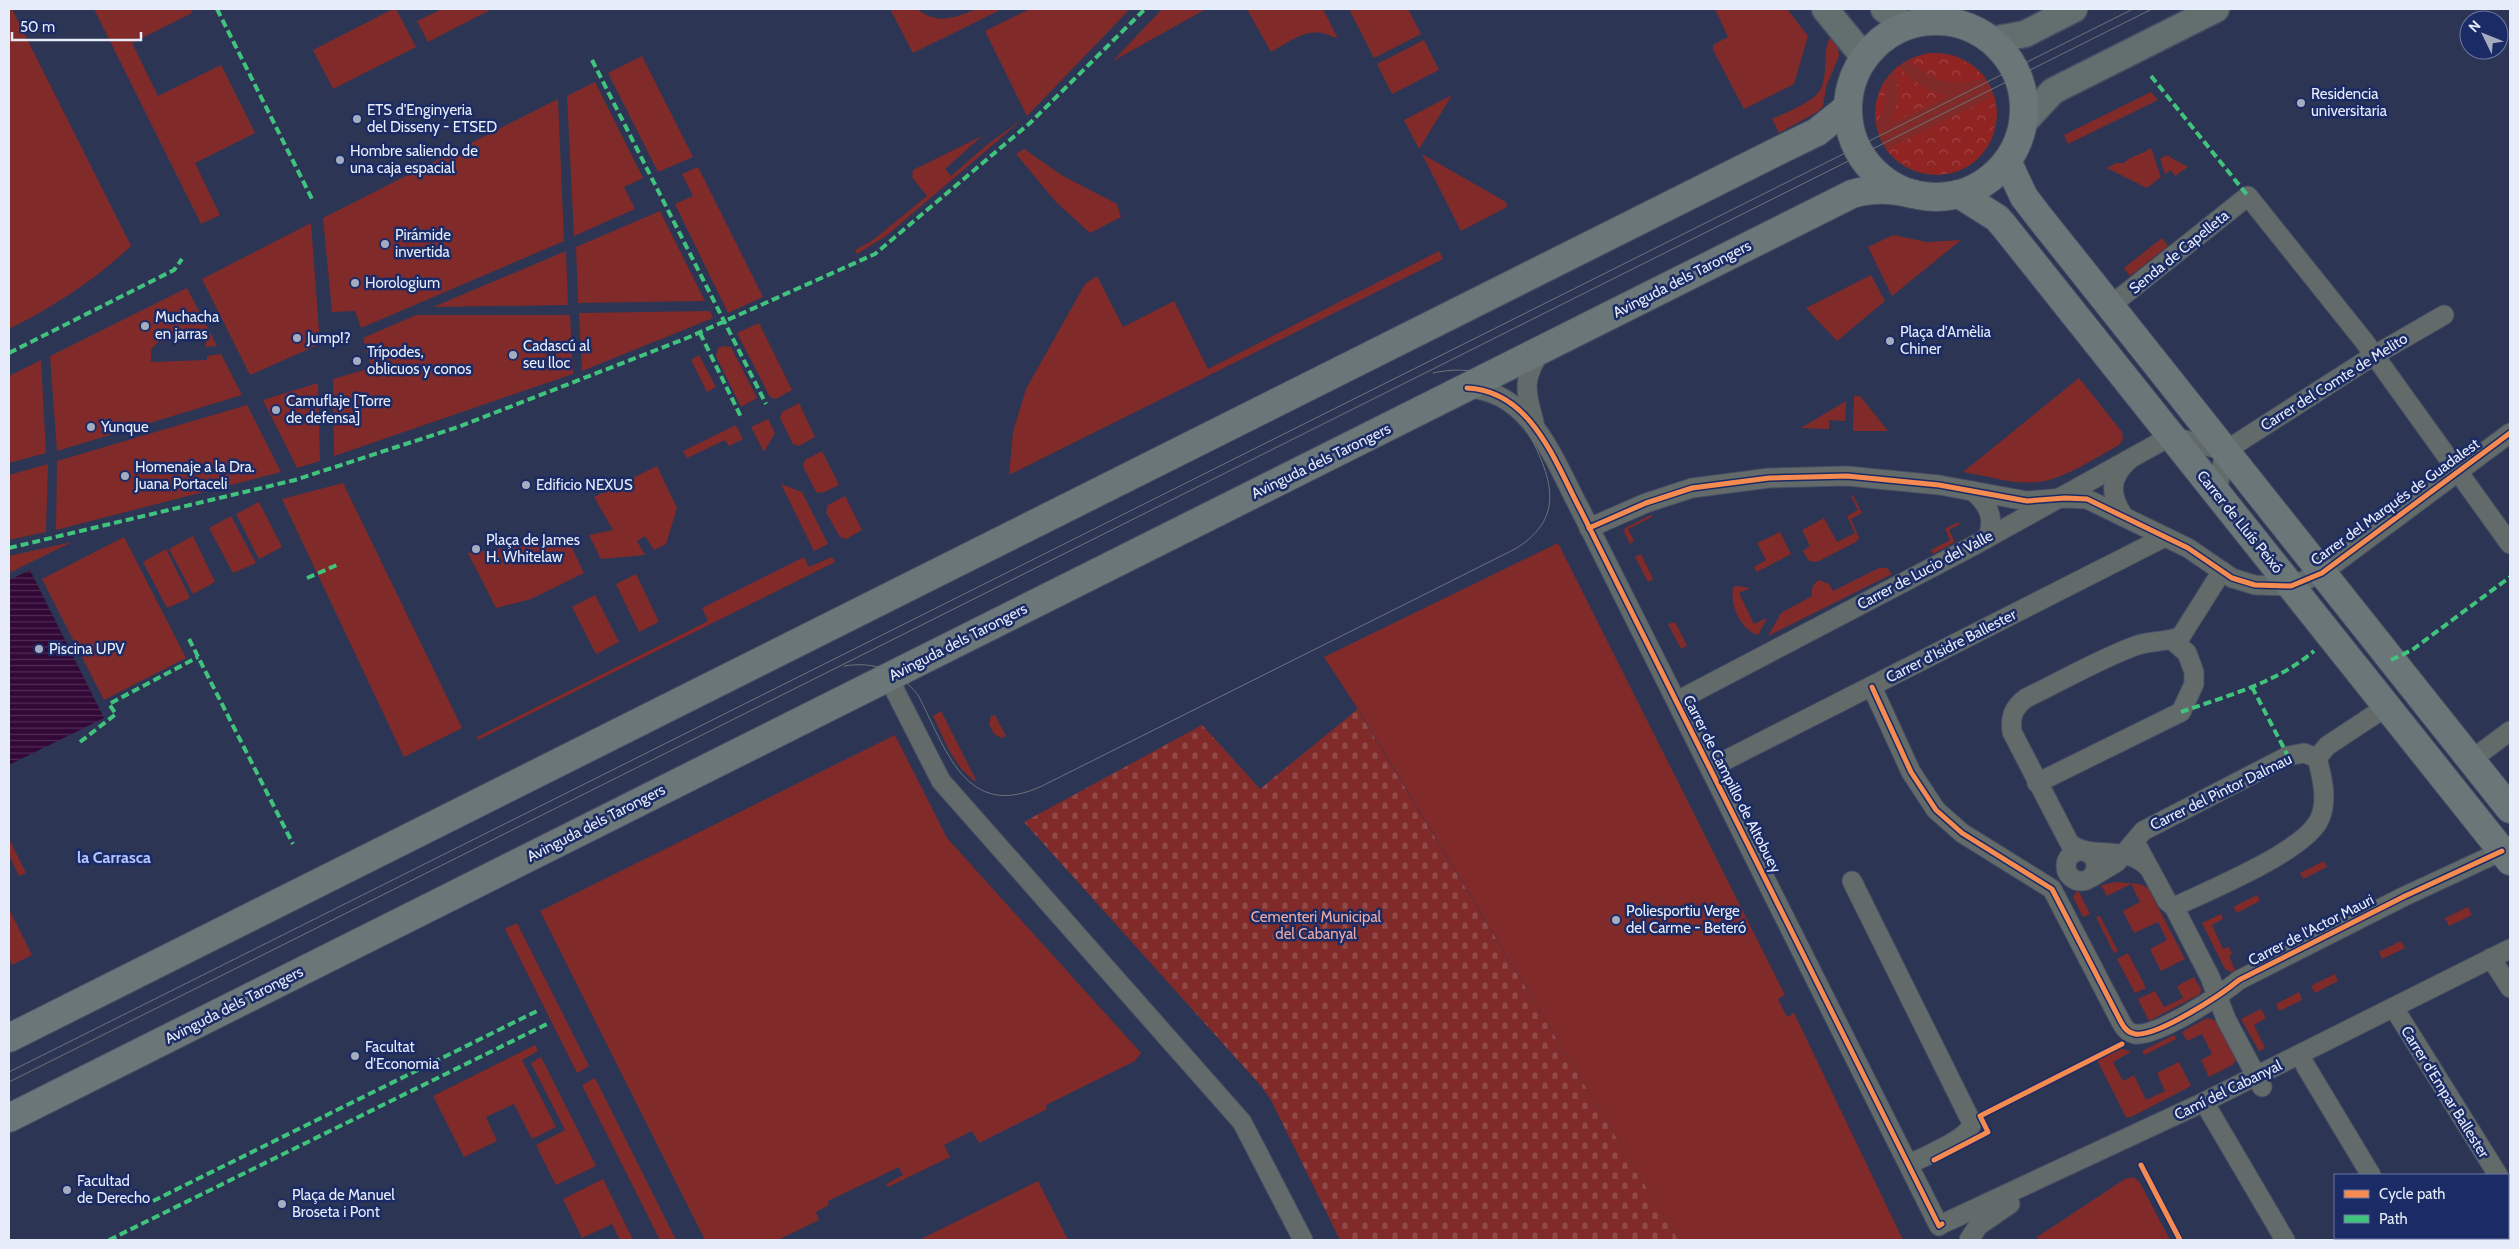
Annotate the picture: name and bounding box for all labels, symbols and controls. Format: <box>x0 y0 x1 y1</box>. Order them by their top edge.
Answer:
scale bar <box>12 10 141 42</box>
north arrow <box>2459 10 2509 60</box>
text: N <box>2465 16 2484 36</box>
text: 50 m <box>20 18 55 36</box>
place label: Residencia universitaria <box>2311 85 2388 120</box>
marker: Residencia universitaria <box>2295 97 2307 109</box>
place label: ETS d'Enginyeria del Disseny - ETSED <box>367 101 497 136</box>
marker: ETS d'Enginyeria del Disseny - ETSED <box>351 113 363 125</box>
place label: Hombre saliendo de una caja espacial <box>350 142 478 177</box>
marker: Hombre saliendo de una caja espacial <box>334 154 346 166</box>
street label: Senda de Capelleta <box>2126 206 2233 298</box>
place label: Pirámide invertida <box>395 226 451 261</box>
street label: Avinguda dels Tarongers <box>1610 236 1754 322</box>
marker: Pirámide invertida <box>379 238 391 250</box>
place label: Horologium <box>365 274 440 292</box>
marker: Horologium <box>349 277 361 289</box>
place label: Muchacha en jarras <box>155 308 220 343</box>
marker: Muchacha en jarras <box>139 320 151 332</box>
place label: Plaça d'Amèlia Chiner <box>1900 323 1992 358</box>
place label: Jump!? <box>306 329 351 347</box>
street label: Carrer del Comte de Melito <box>2257 329 2411 435</box>
marker: Jump!? <box>291 332 303 344</box>
marker: Plaça d'Amèlia Chiner <box>1884 335 1896 347</box>
place label: Cadascú al seu lloc <box>523 337 590 372</box>
place label: Trípodes, oblicuos y conos <box>367 343 472 378</box>
marker: Cadascú al seu lloc <box>507 349 519 361</box>
marker: Trípodes, oblicuos y conos <box>351 355 363 367</box>
place label: Camuflaje [Torre de defensa] <box>286 392 391 427</box>
marker: Camuflaje [Torre de defensa] <box>270 404 282 416</box>
place label: Yunque <box>100 418 149 436</box>
street label: Avinguda dels Tarongers <box>1248 419 1394 503</box>
marker: Yunque <box>85 421 97 433</box>
street label: Carrer del Marqués de Guadalest <box>2307 435 2483 569</box>
place label: Homenaje a la Dra. Juana Portaceli <box>134 458 255 493</box>
street label: Carrer de Lluís Peixó <box>2193 467 2287 577</box>
marker: Homenaje a la Dra. Juana Portaceli <box>119 470 131 482</box>
place label: Edificio NEXUS <box>536 476 633 494</box>
marker: Edificio NEXUS <box>520 479 532 491</box>
street label: Carrer de Lucio del Valle <box>1854 526 1996 613</box>
place label: Plaça de James H. Whitelaw <box>486 531 580 566</box>
marker: Plaça de James H. Whitelaw <box>470 543 482 555</box>
street label: Avinguda dels Tarongers <box>886 599 1030 685</box>
street label: Carrer d'Isidre Ballester <box>1883 605 2019 687</box>
place label: Piscina UPV <box>49 640 125 658</box>
marker: Piscina UPV <box>33 643 45 655</box>
street label: Carrer de Campillo de Altobuey <box>1679 692 1785 876</box>
street label: Carrer del Pintor Dalmau <box>2147 750 2295 834</box>
street label: Avinguda dels Tarongers <box>524 780 668 866</box>
district label: la Carrasca <box>77 848 151 867</box>
street label: Carrer de l'Actor Mauri <box>2245 891 2377 969</box>
place label: Poliesportiu Verge del Carme - Beteró <box>1626 902 1746 937</box>
park label: Cementeri Municipal del Cabanyal <box>1251 908 1382 943</box>
marker: Poliesportiu Verge del Carme - Beteró <box>1610 914 1622 926</box>
street label: Avinguda dels Tarongers <box>162 962 306 1048</box>
street label: Carrer d'Empar Ballester <box>2397 1023 2493 1161</box>
place label: Facultat d'Economia <box>365 1038 440 1073</box>
marker: Facultat d'Economia <box>349 1050 361 1062</box>
street label: Camí del Cabanyal <box>2171 1056 2285 1124</box>
place label: Facultad de Derecho <box>77 1172 150 1207</box>
legend <box>2334 1174 2509 1239</box>
marker: Facultad de Derecho <box>61 1184 73 1196</box>
text: Cycle path <box>2379 1185 2445 1203</box>
place label: Plaça de Manuel Broseta i Pont <box>292 1186 395 1221</box>
marker: Plaça de Manuel Broseta i Pont <box>276 1198 288 1210</box>
text: Path <box>2379 1210 2408 1228</box>

